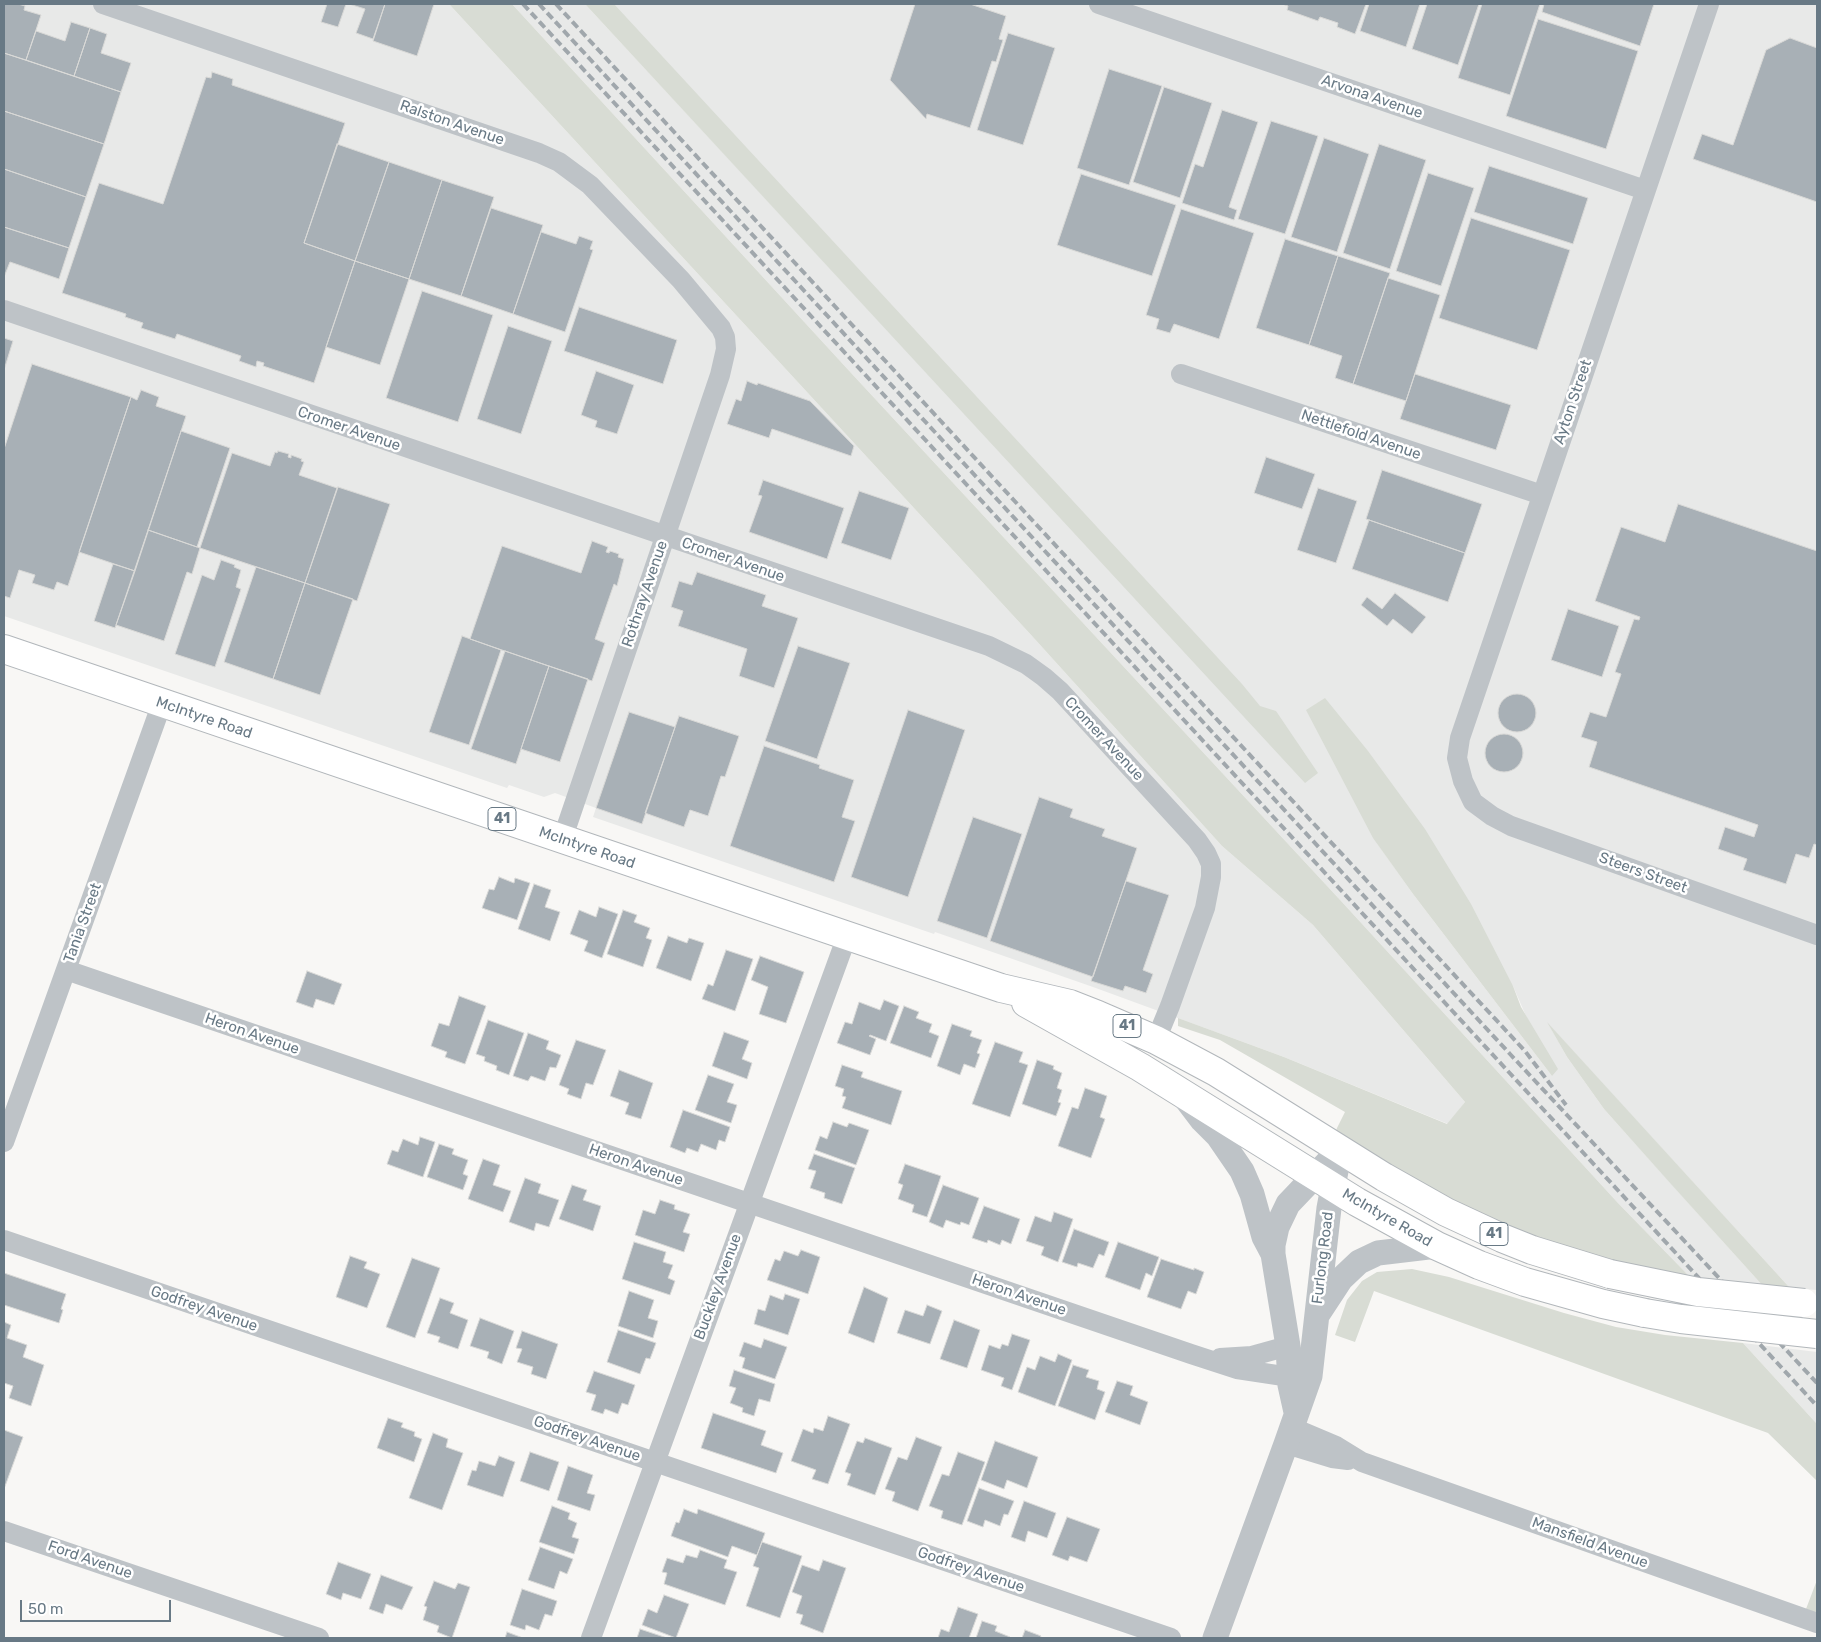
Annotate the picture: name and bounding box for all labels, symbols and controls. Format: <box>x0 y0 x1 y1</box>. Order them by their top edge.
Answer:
street label: Arvona Avenue <box>1319 71 1425 123</box>
street label: Ralston Avenue <box>397 97 507 149</box>
street label: Ayton Street <box>1550 357 1596 447</box>
street label: Cromer Avenue <box>295 403 403 455</box>
street label: Nettlefold Avenue <box>1299 406 1423 464</box>
street label: Cromer Avenue <box>679 534 787 586</box>
street label: Rothray Avenue <box>618 538 672 650</box>
street label: McIntyre Road <box>154 693 254 743</box>
street label: Cromer Avenue <box>1061 693 1147 785</box>
road number: 41 <box>488 808 516 831</box>
street label: McIntyre Road <box>537 823 637 873</box>
street label: Steers Street <box>1597 849 1689 897</box>
street label: Tania Street <box>60 881 106 965</box>
street label: Heron Avenue <box>202 1009 302 1059</box>
road number: 41 <box>1113 1014 1141 1038</box>
street label: Heron Avenue <box>586 1140 686 1190</box>
street label: McIntyre Road <box>1339 1185 1435 1251</box>
street label: Furlong Road <box>1308 1211 1338 1305</box>
road number: 41 <box>1480 1222 1508 1246</box>
street label: Buckley Avenue <box>691 1232 745 1342</box>
street label: Heron Avenue <box>969 1270 1069 1320</box>
street label: Godfrey Avenue <box>148 1282 260 1336</box>
street label: Godfrey Avenue <box>531 1412 643 1466</box>
street label: Mansfield Avenue <box>1529 1514 1651 1572</box>
street label: Ford Avenue <box>46 1537 134 1583</box>
street label: Godfrey Avenue <box>915 1543 1027 1597</box>
scale bar <box>22 1590 174 1622</box>
text: 50 m <box>28 1600 63 1618</box>

